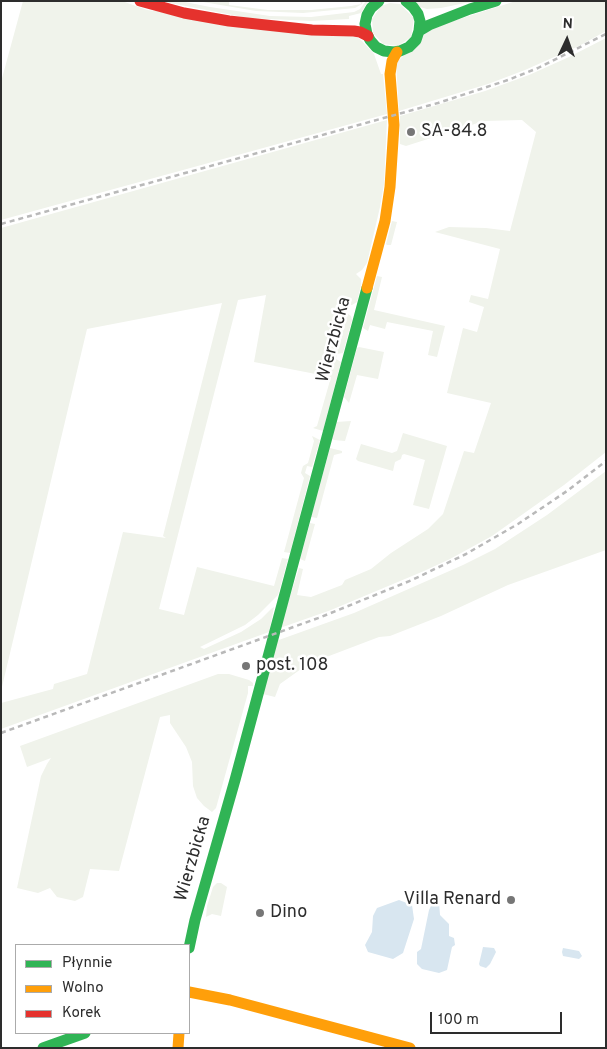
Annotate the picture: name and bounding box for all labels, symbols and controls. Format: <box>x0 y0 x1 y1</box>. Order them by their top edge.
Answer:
north arrow <box>542 15 592 65</box>
text: N <box>562 16 573 33</box>
place label: SA-84.8 <box>421 121 488 143</box>
marker: SA-84.8 <box>405 126 417 138</box>
street label: Wierzbicka <box>313 295 357 385</box>
place label: post. 108 <box>256 655 329 677</box>
marker: post. 108 <box>240 660 252 672</box>
street label: Wierzbicka <box>172 814 216 904</box>
place label: Villa Renard <box>404 889 501 911</box>
marker: Villa Renard <box>505 894 517 906</box>
place label: Dino <box>270 902 307 924</box>
marker: Dino <box>254 907 266 919</box>
legend <box>15 944 190 1034</box>
text: Płynnie <box>62 954 112 973</box>
text: Wolno <box>62 979 104 998</box>
scale bar <box>432 1002 564 1034</box>
text: Korek <box>62 1004 101 1023</box>
text: 100 m <box>438 1011 479 1030</box>

